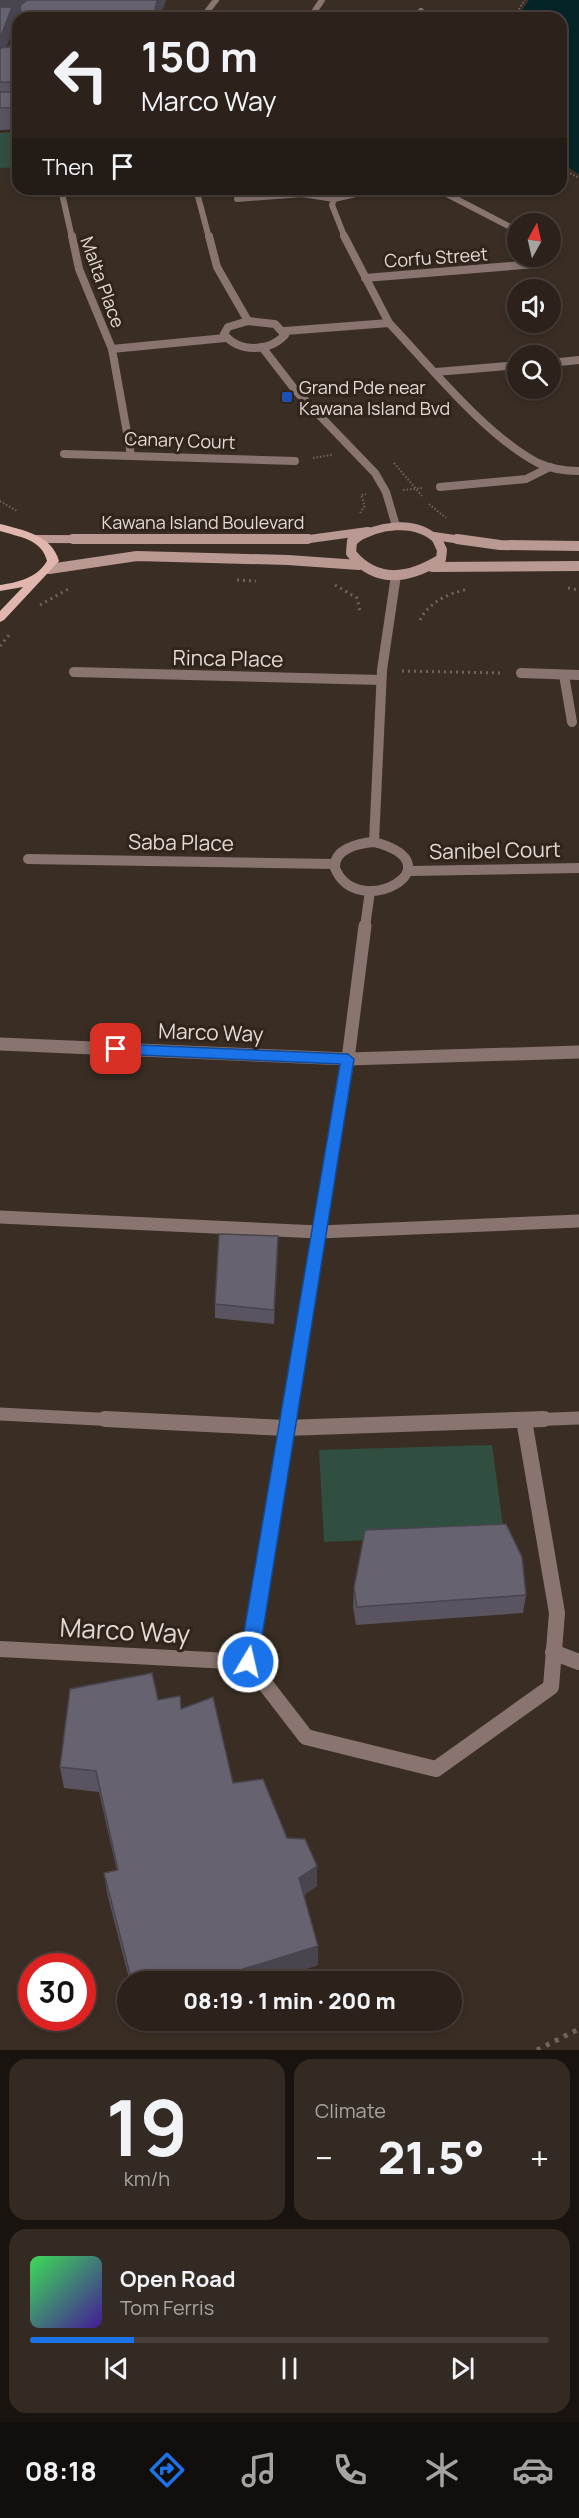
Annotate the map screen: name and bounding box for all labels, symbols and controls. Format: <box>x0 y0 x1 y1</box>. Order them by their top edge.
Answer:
text: 150 m <box>141 27 258 85</box>
icon: left <box>42 36 120 114</box>
text: Marco Way <box>141 82 277 119</box>
icon: arrive <box>106 150 139 183</box>
text: Then <box>42 152 94 182</box>
north arrow <box>507 213 561 267</box>
map controls <box>507 213 561 399</box>
street label: Malta Place <box>75 233 131 331</box>
street label: Corfu Street <box>384 241 488 273</box>
button: sound <box>507 279 561 333</box>
button: search <box>507 345 561 399</box>
place label: Grand Pde near Kawana Island Bvd <box>299 375 450 420</box>
marker: Grand Pde near Kawana Island Bvd <box>280 390 294 404</box>
street label: Canary Court <box>124 426 236 454</box>
street label: Kawana Island Boulevard <box>102 510 304 534</box>
street label: Rinca Place <box>172 643 284 673</box>
street label: Saba Place <box>128 827 234 857</box>
street label: Sanibel Court <box>429 835 561 865</box>
street label: Marco Way <box>158 1016 264 1048</box>
pin <box>90 1023 141 1074</box>
icon: arrive <box>99 1032 132 1065</box>
street label: Marco Way <box>59 1609 191 1651</box>
position arrow <box>216 1630 280 1694</box>
speed limit sign: 30 <box>18 1953 96 2031</box>
text: 08:19 · 1 min · 200 m <box>183 1986 396 2016</box>
text: 19 <box>106 2073 188 2179</box>
text: Climate <box>315 2097 386 2124</box>
text: 21.5° <box>378 2126 485 2188</box>
text: − <box>315 2135 333 2180</box>
text: + <box>530 2135 549 2180</box>
text: km/h <box>124 2165 170 2192</box>
text: Open Road <box>120 2264 235 2294</box>
text: Tom Ferris <box>120 2294 214 2321</box>
icon: previous <box>100 2352 133 2385</box>
icon: pause <box>273 2352 306 2385</box>
icon: next <box>446 2352 479 2385</box>
icon: directions <box>146 2449 188 2491</box>
icon: music <box>238 2449 280 2491</box>
icon: phone <box>329 2449 371 2491</box>
icon: climate <box>421 2449 463 2491</box>
icon: car <box>512 2449 554 2491</box>
text: 08:18 <box>25 2452 97 2489</box>

